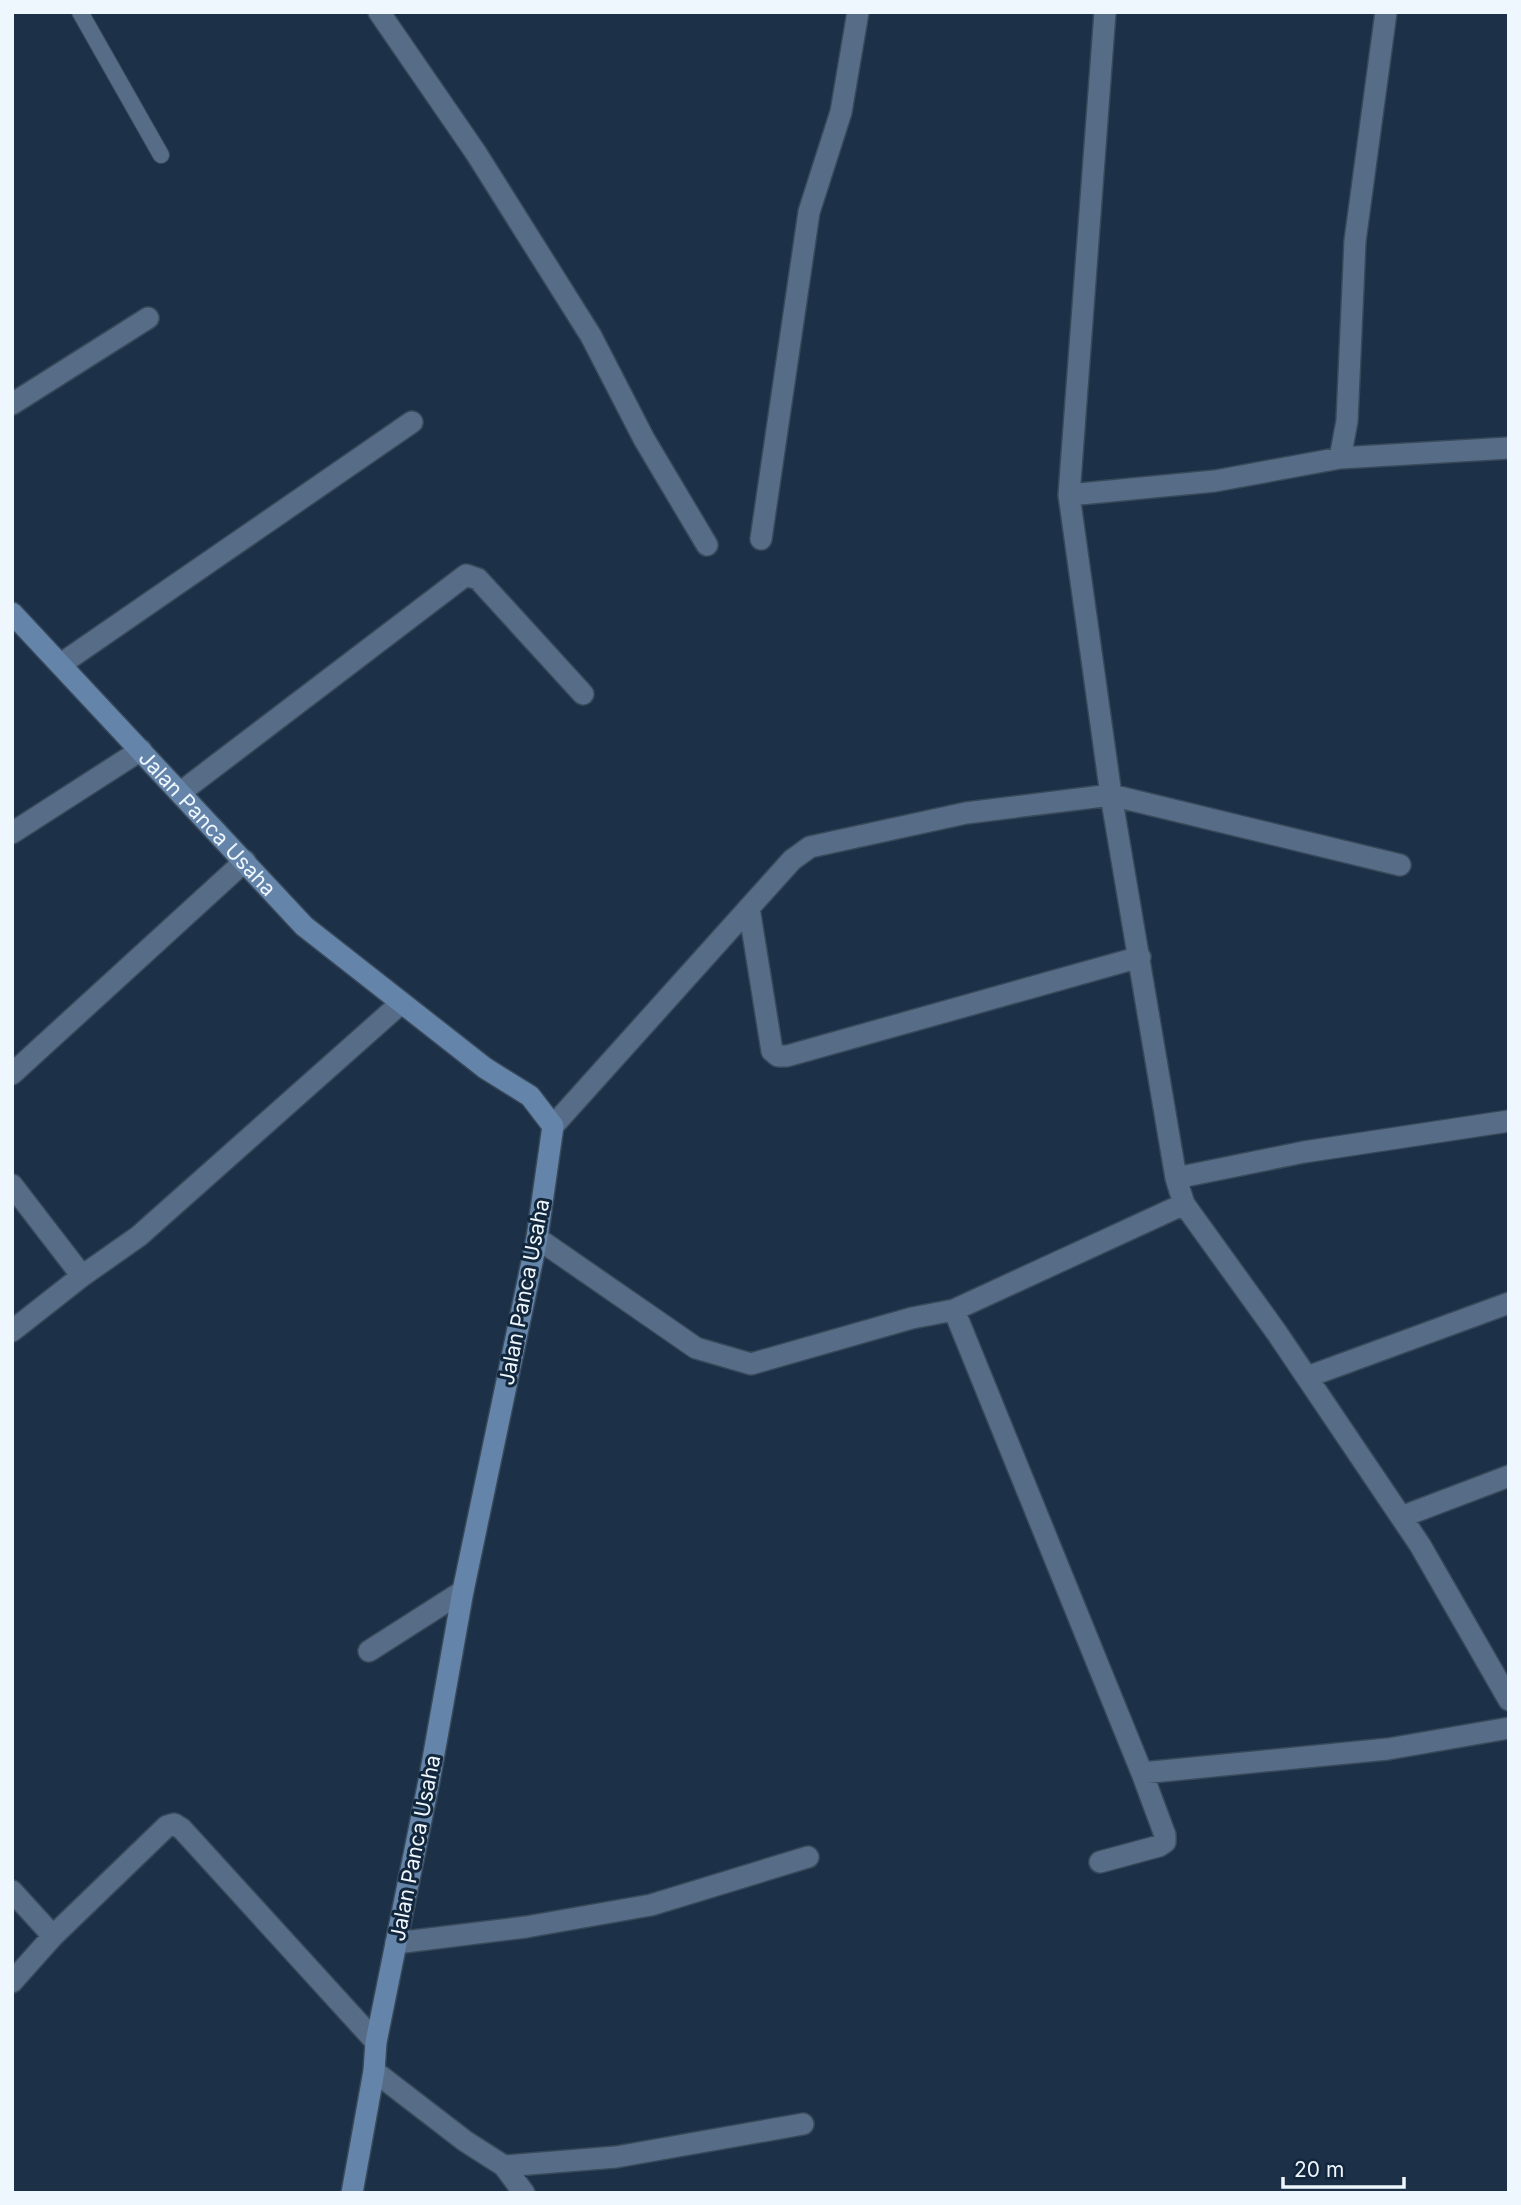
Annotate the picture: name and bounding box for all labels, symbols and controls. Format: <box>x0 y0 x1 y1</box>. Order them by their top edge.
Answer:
street label: Jalan Panca Usaha <box>134 745 281 901</box>
street label: Jalan Panca Usaha <box>494 1197 554 1387</box>
street label: Jalan Panca Usaha <box>385 1753 445 1943</box>
scale bar <box>1283 2146 1404 2190</box>
text: 20 m <box>1294 2157 1344 2182</box>

